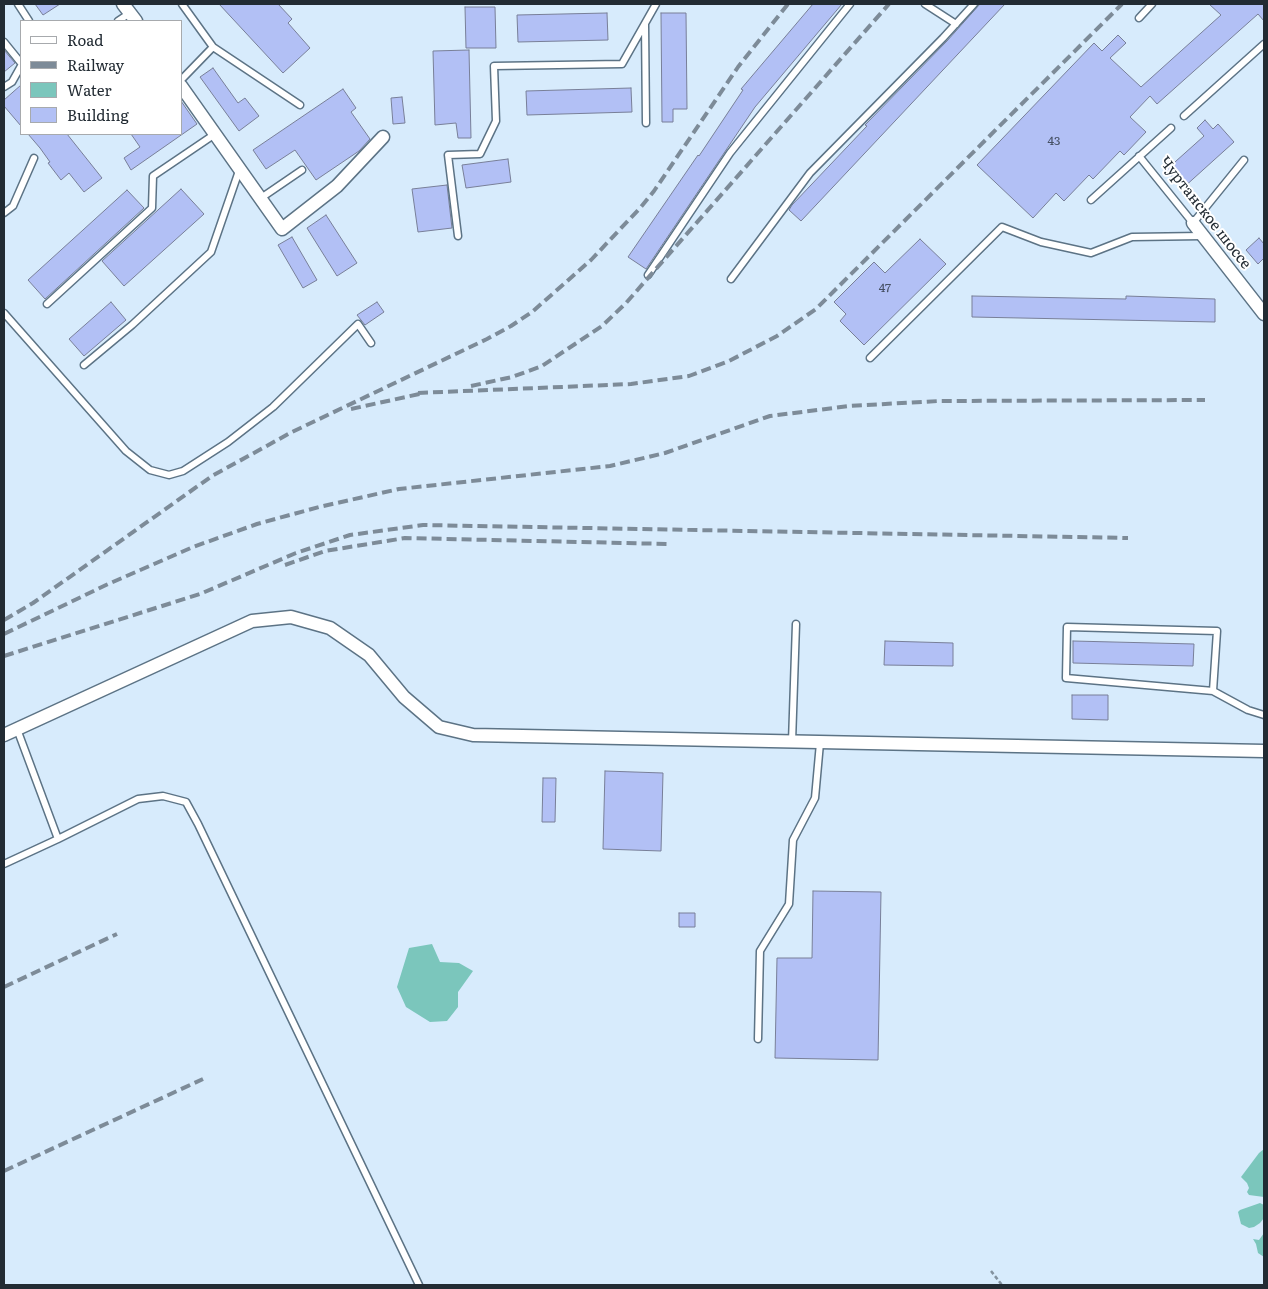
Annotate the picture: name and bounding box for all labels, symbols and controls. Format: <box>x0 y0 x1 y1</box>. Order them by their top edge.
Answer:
legend <box>20 20 182 135</box>
text: Road <box>67 28 103 51</box>
text: Railway <box>67 53 124 76</box>
text: Water <box>67 78 112 101</box>
text: Building <box>67 103 129 126</box>
house number: 43 <box>1047 134 1061 148</box>
street label: Чуртанское шоссе <box>1155 153 1255 273</box>
house number: 47 <box>879 281 891 295</box>

